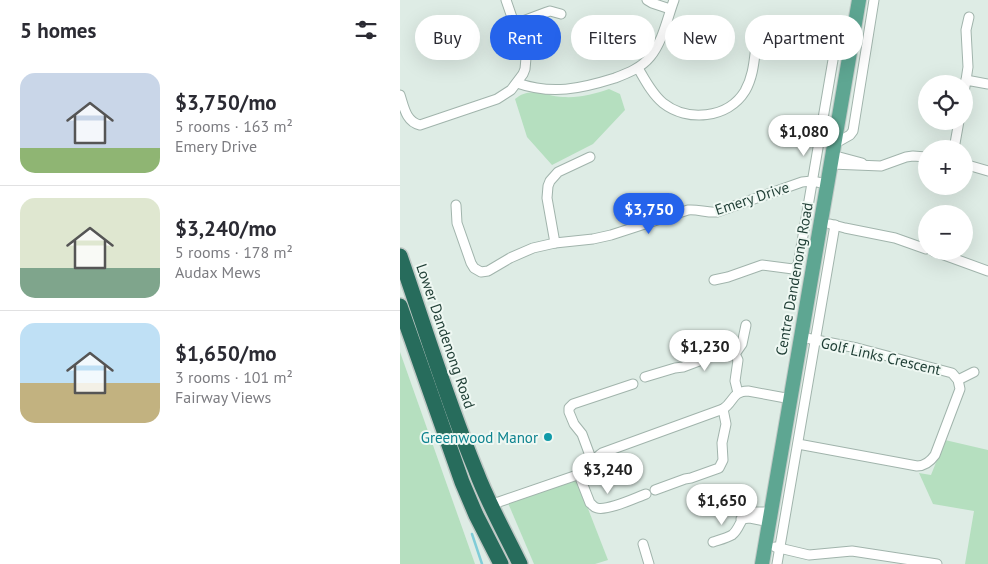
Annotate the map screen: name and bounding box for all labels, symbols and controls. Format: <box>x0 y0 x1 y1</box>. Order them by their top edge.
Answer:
chip: Buy <box>415 15 480 60</box>
chip: Rent <box>490 15 561 60</box>
chip: Filters <box>571 15 655 60</box>
chip: New <box>665 15 735 60</box>
chip: Apartment <box>745 15 863 60</box>
icon: filters <box>352 16 380 44</box>
text: 5 homes <box>20 17 96 44</box>
map controls <box>918 75 973 260</box>
button: locate <box>918 75 973 130</box>
text: $3,750/mo <box>175 89 277 116</box>
icon: home <box>60 93 120 153</box>
pin: $1,080 <box>763 114 845 157</box>
text: 5 rooms · 163 m² <box>175 116 293 136</box>
text: $1,080 <box>779 121 829 141</box>
text: Emery Drive <box>175 136 257 156</box>
button: + <box>918 140 973 195</box>
street label: Emery Drive <box>712 177 792 219</box>
pin: $3,750 <box>608 192 690 235</box>
text: $3,750 <box>624 199 674 219</box>
street label: Centre Dandenong Road <box>771 201 817 357</box>
button: − <box>918 205 973 260</box>
text: $3,240/mo <box>175 215 277 242</box>
icon: home <box>60 218 120 278</box>
text: 5 rooms · 178 m² <box>175 242 293 262</box>
street label: Lower Dandenong Road <box>412 261 480 411</box>
text: Audax Mews <box>175 262 261 282</box>
pin: $1,230 <box>664 330 746 372</box>
street label: Golf Links Crescent <box>819 333 943 379</box>
text: $1,230 <box>680 336 730 356</box>
text: $1,650/mo <box>175 340 277 367</box>
icon: home <box>60 343 120 403</box>
text: 3 rooms · 101 m² <box>175 367 293 387</box>
text: Fairway Views <box>175 387 271 407</box>
place label: Greenwood Manor <box>421 428 538 447</box>
marker: Greenwood Manor <box>542 431 554 443</box>
pin: $3,240 <box>567 452 649 495</box>
text: $3,240 <box>583 459 633 479</box>
pin: $1,650 <box>681 484 763 526</box>
text: $1,650 <box>697 490 747 510</box>

